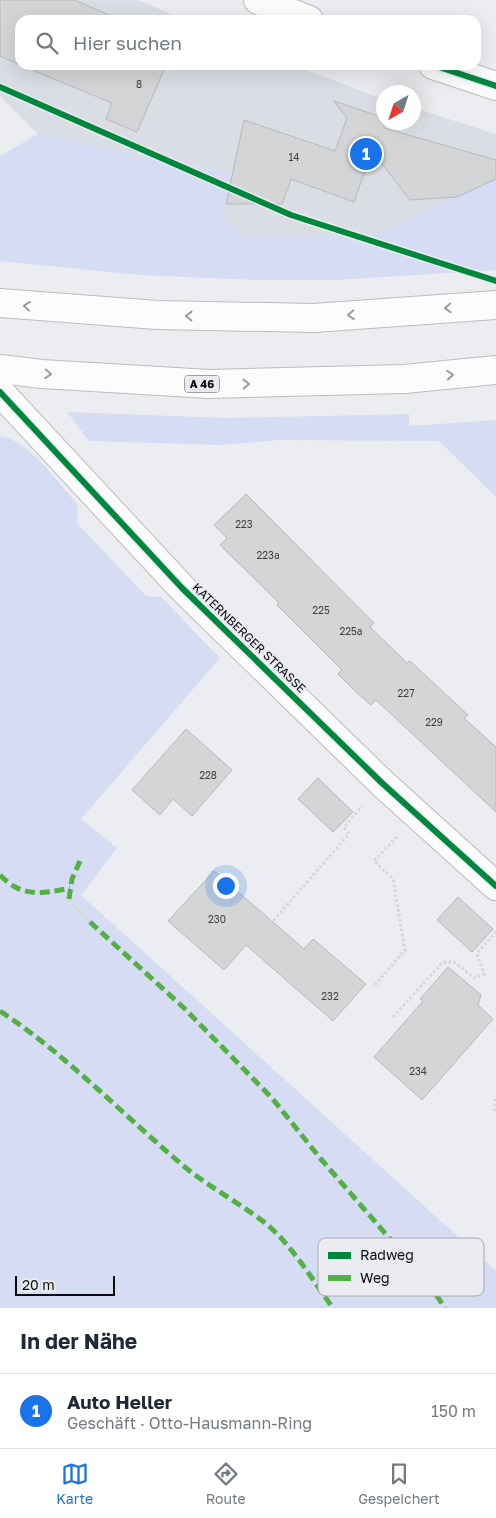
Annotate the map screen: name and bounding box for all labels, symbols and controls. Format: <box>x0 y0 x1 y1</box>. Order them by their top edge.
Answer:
search box <box>15 15 481 70</box>
icon: search <box>33 29 61 57</box>
text: Hier suchen <box>73 31 182 54</box>
house number: 8 <box>136 78 142 90</box>
north arrow <box>376 85 421 130</box>
pin: 1 <box>350 135 382 173</box>
house number: 14 <box>289 151 299 163</box>
one-way arrow <box>23 301 31 312</box>
one-way arrow <box>444 302 452 313</box>
one-way arrow <box>347 309 355 320</box>
one-way arrow <box>185 311 192 321</box>
one-way arrow <box>45 368 53 379</box>
one-way arrow <box>447 370 455 381</box>
road number: A 46 <box>184 376 220 392</box>
one-way arrow <box>242 378 250 389</box>
house number: 223 <box>235 518 253 530</box>
house number: 223a <box>256 549 280 561</box>
street label: KATERNBERGER STRASSE <box>190 579 309 696</box>
house number: 225 <box>312 604 330 616</box>
house number: 225a <box>339 625 363 637</box>
house number: 227 <box>398 687 414 699</box>
house number: 229 <box>425 716 443 728</box>
house number: 228 <box>199 769 217 781</box>
your location <box>213 873 239 899</box>
house number: 230 <box>208 913 226 925</box>
house number: 232 <box>321 990 339 1002</box>
house number: 234 <box>409 1065 427 1077</box>
legend <box>318 1238 484 1296</box>
text: Radweg <box>360 1246 414 1263</box>
text: Weg <box>360 1269 390 1286</box>
scale bar <box>15 1273 115 1296</box>
text: 20 m <box>22 1276 55 1293</box>
text: In der Nähe <box>20 1328 137 1354</box>
text: Auto Heller <box>67 1390 172 1413</box>
text: 1 <box>32 1401 40 1421</box>
text: 150 m <box>431 1401 476 1421</box>
text: Geschäft · Otto-Hausmann-Ring <box>67 1413 312 1433</box>
tab: Karte <box>56 1460 93 1507</box>
tab: Route <box>206 1460 246 1507</box>
tab: Gespeichert <box>358 1460 440 1507</box>

